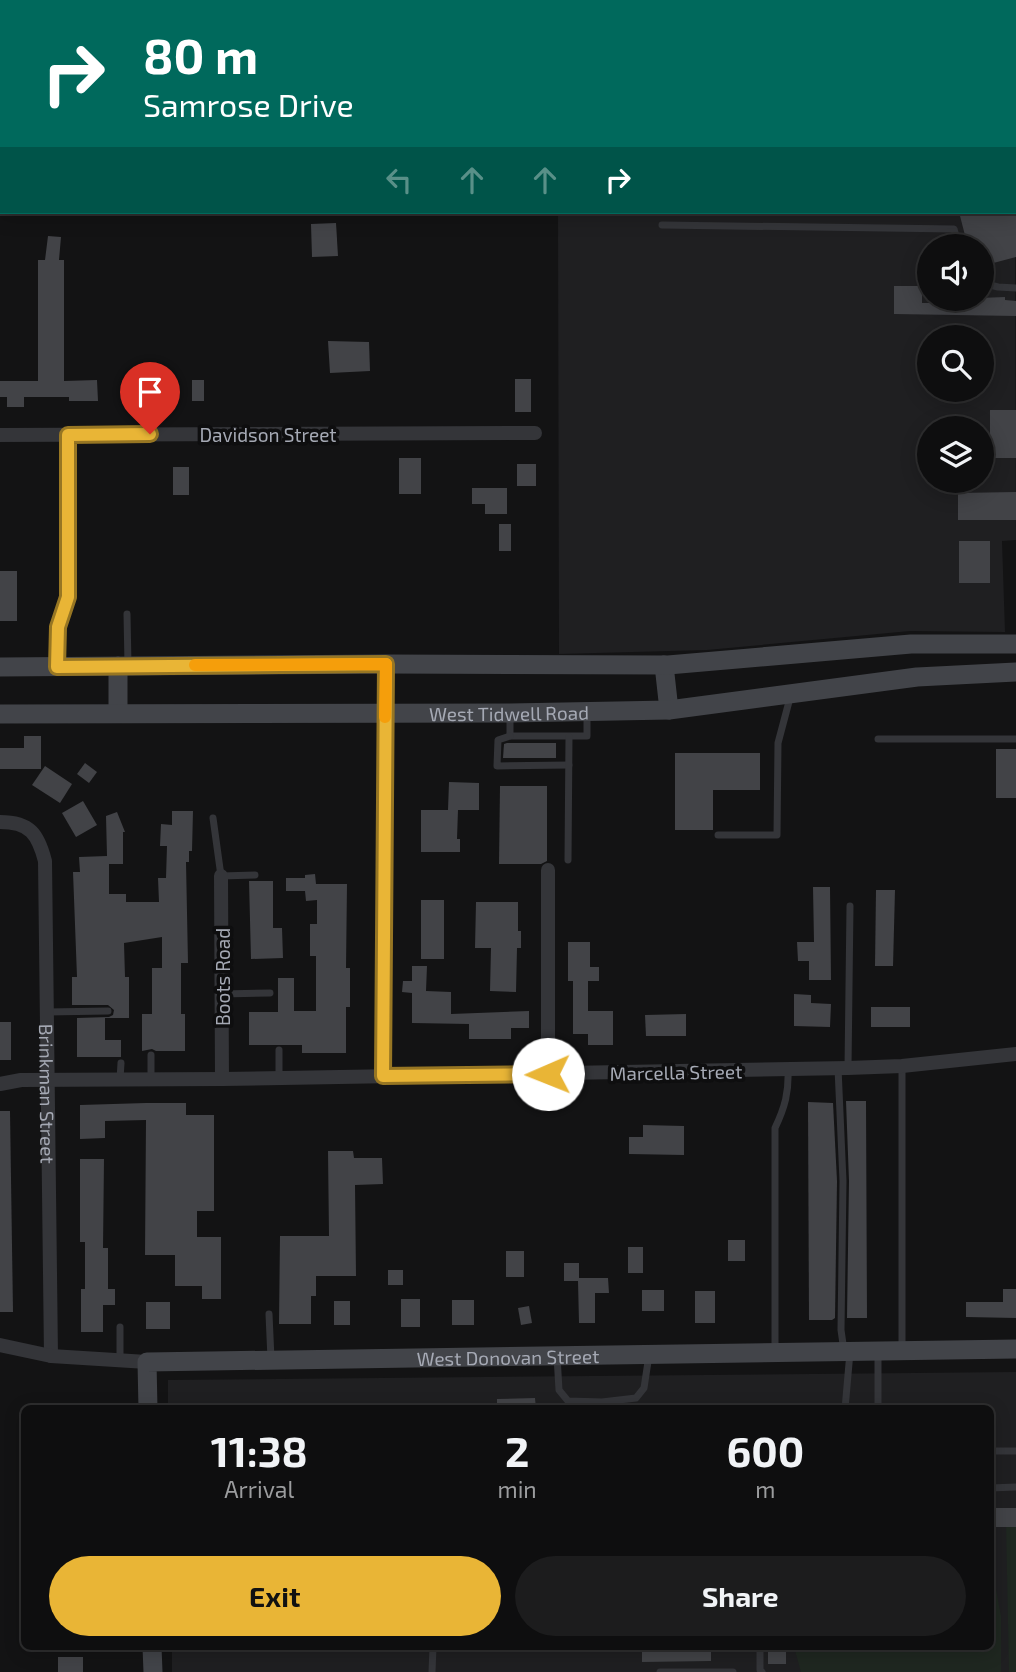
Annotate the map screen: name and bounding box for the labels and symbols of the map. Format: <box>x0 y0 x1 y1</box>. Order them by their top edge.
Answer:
pin <box>120 362 180 434</box>
street label: Davidson Street <box>199 423 337 446</box>
street label: West Tidwell Road <box>429 700 589 725</box>
street label: Boots Road <box>211 928 234 1026</box>
street label: Brinkman Street <box>35 1023 60 1164</box>
position arrow <box>511 1037 585 1111</box>
street label: Marcella Street <box>610 1059 742 1085</box>
street label: West Donovan Street <box>416 1344 599 1369</box>

